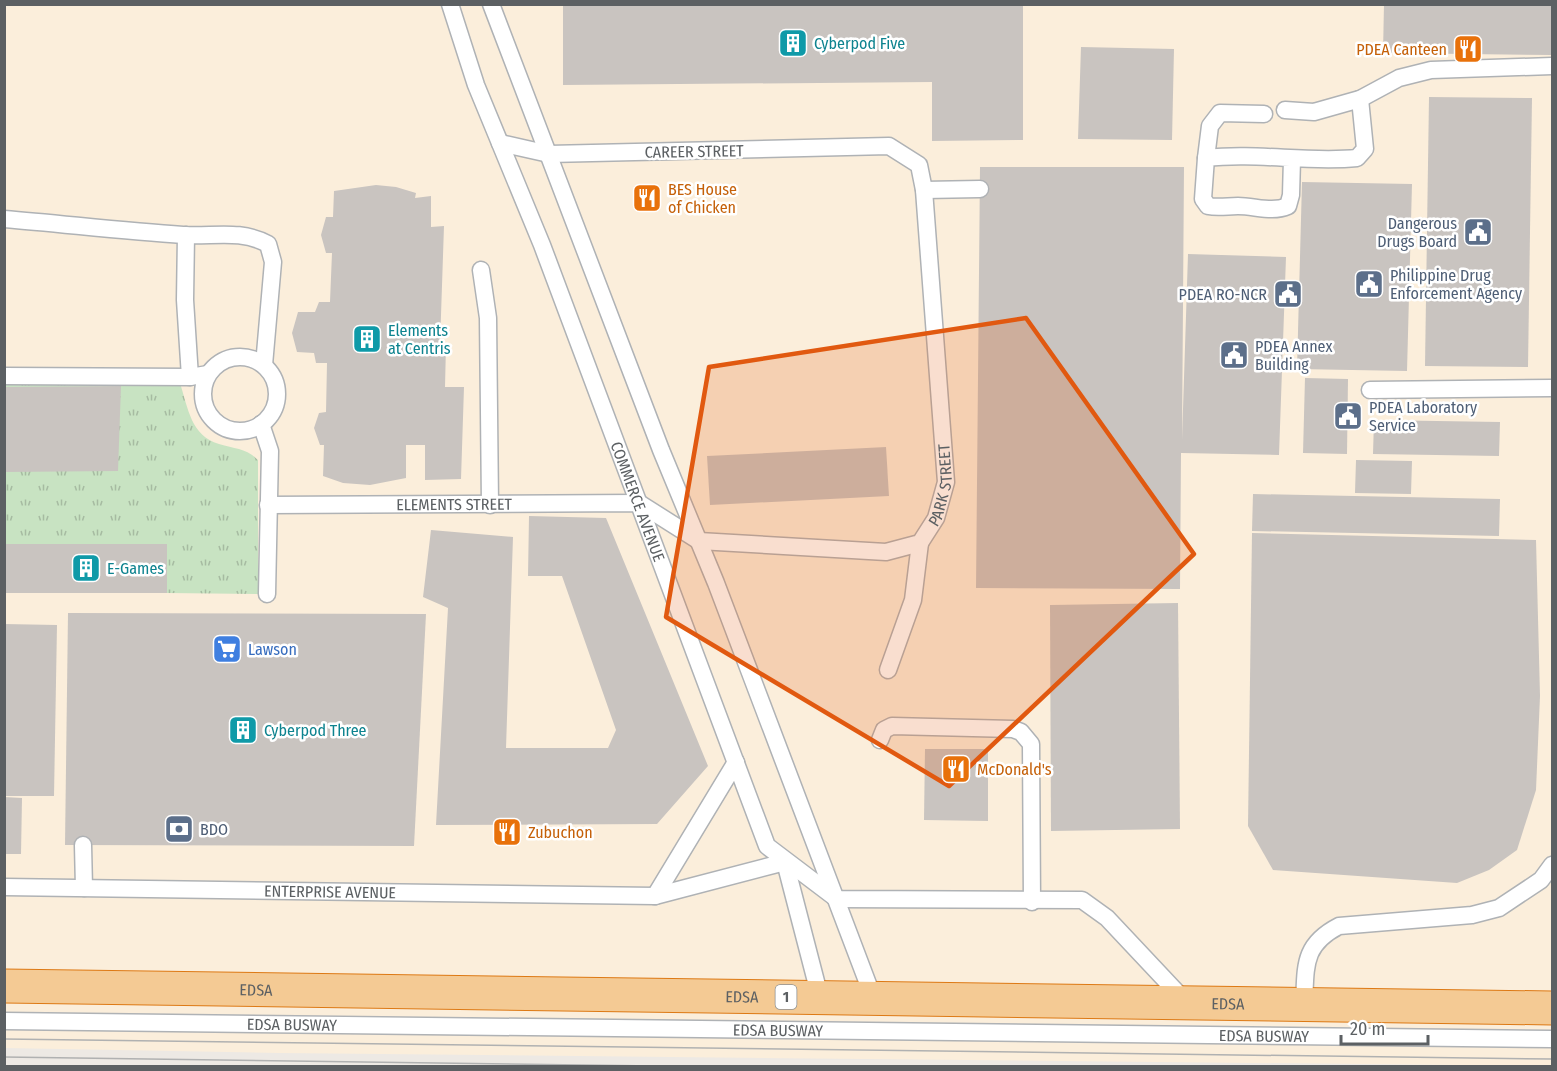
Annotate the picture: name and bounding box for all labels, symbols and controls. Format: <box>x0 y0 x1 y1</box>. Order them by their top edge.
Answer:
building icon: Cyberpod Five <box>777 27 809 59</box>
restaurant icon: PDEA Canteen <box>1452 33 1484 65</box>
place label: Cyberpod Five <box>814 34 905 53</box>
place label: PDEA Canteen <box>1356 40 1447 59</box>
street label: CAREER STREET <box>644 141 744 162</box>
place label: BES House of Chicken <box>668 180 737 217</box>
restaurant icon: BES House of Chicken <box>631 182 663 214</box>
place label: Dangerous Drugs Board <box>1377 214 1457 251</box>
public building icon: Dangerous Drugs Board <box>1462 216 1494 248</box>
place label: Philippine Drug Enforcement Agency <box>1390 266 1523 303</box>
public building icon: Philippine Drug Enforcement Agency <box>1353 268 1385 300</box>
public building icon: PDEA RO-NCR <box>1272 278 1304 310</box>
place label: PDEA RO-NCR <box>1179 285 1267 304</box>
place label: Elements at Centris <box>388 321 451 358</box>
building icon: Elements at Centris <box>351 323 383 355</box>
place label: PDEA Annex Building <box>1255 337 1332 374</box>
public building icon: PDEA Annex Building <box>1218 339 1250 371</box>
place label: PDEA Laboratory Service <box>1369 398 1478 435</box>
public building icon: PDEA Laboratory Service <box>1332 400 1364 432</box>
street label: COMMERCE AVENUE <box>606 439 669 564</box>
street label: PARK STREET <box>924 443 956 530</box>
street label: ELEMENTS STREET <box>396 495 513 514</box>
building icon: E-Games <box>70 552 102 584</box>
place label: E-Games <box>107 559 164 578</box>
supermarket icon: Lawson <box>211 633 243 665</box>
place label: Lawson <box>248 640 297 659</box>
building icon: Cyberpod Three <box>227 714 259 746</box>
place label: Cyberpod Three <box>264 721 367 740</box>
restaurant icon: McDonald's <box>940 753 972 785</box>
place label: McDonald's <box>977 760 1052 779</box>
bank icon: BDO <box>163 813 195 845</box>
restaurant icon: Zubuchon <box>491 816 523 848</box>
place label: BDO <box>200 820 228 839</box>
place label: Zubuchon <box>528 823 593 842</box>
street label: ENTERPRISE AVENUE <box>264 882 396 902</box>
street label: EDSA <box>239 980 273 1000</box>
road number: 1 <box>776 985 796 1009</box>
street label: EDSA <box>725 987 759 1007</box>
street label: EDSA <box>1211 994 1245 1014</box>
scale bar <box>1341 1008 1428 1046</box>
street label: EDSA BUSWAY <box>247 1015 337 1035</box>
text: 20 m <box>1350 1018 1385 1040</box>
street label: EDSA BUSWAY <box>733 1020 823 1041</box>
street label: EDSA BUSWAY <box>1219 1026 1309 1046</box>

